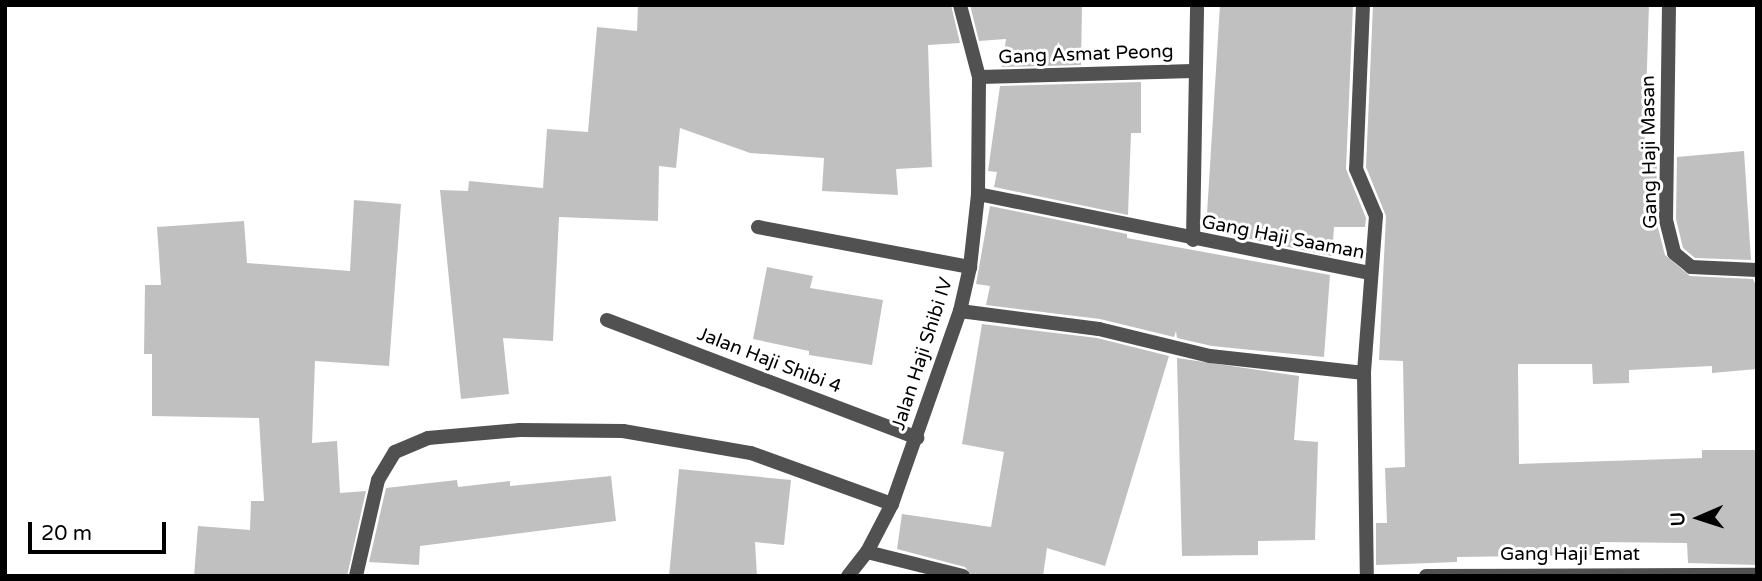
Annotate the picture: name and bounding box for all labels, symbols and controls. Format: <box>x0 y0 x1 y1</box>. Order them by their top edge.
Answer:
street label: Gang Asmat Peong <box>998 41 1174 69</box>
street label: Gang Haji Masan <box>1637 75 1663 229</box>
street label: Gang Haji Saaman <box>1199 211 1367 265</box>
street label: Jalan Haji Shibi IV <box>888 275 958 433</box>
street label: Jalan Haji Shibi 4 <box>694 323 844 399</box>
north arrow <box>1664 483 1734 553</box>
scale bar <box>32 508 170 552</box>
text: U <box>1667 511 1689 527</box>
text: 20 m <box>41 521 92 546</box>
street label: Gang Haji Emat <box>1500 544 1640 566</box>

